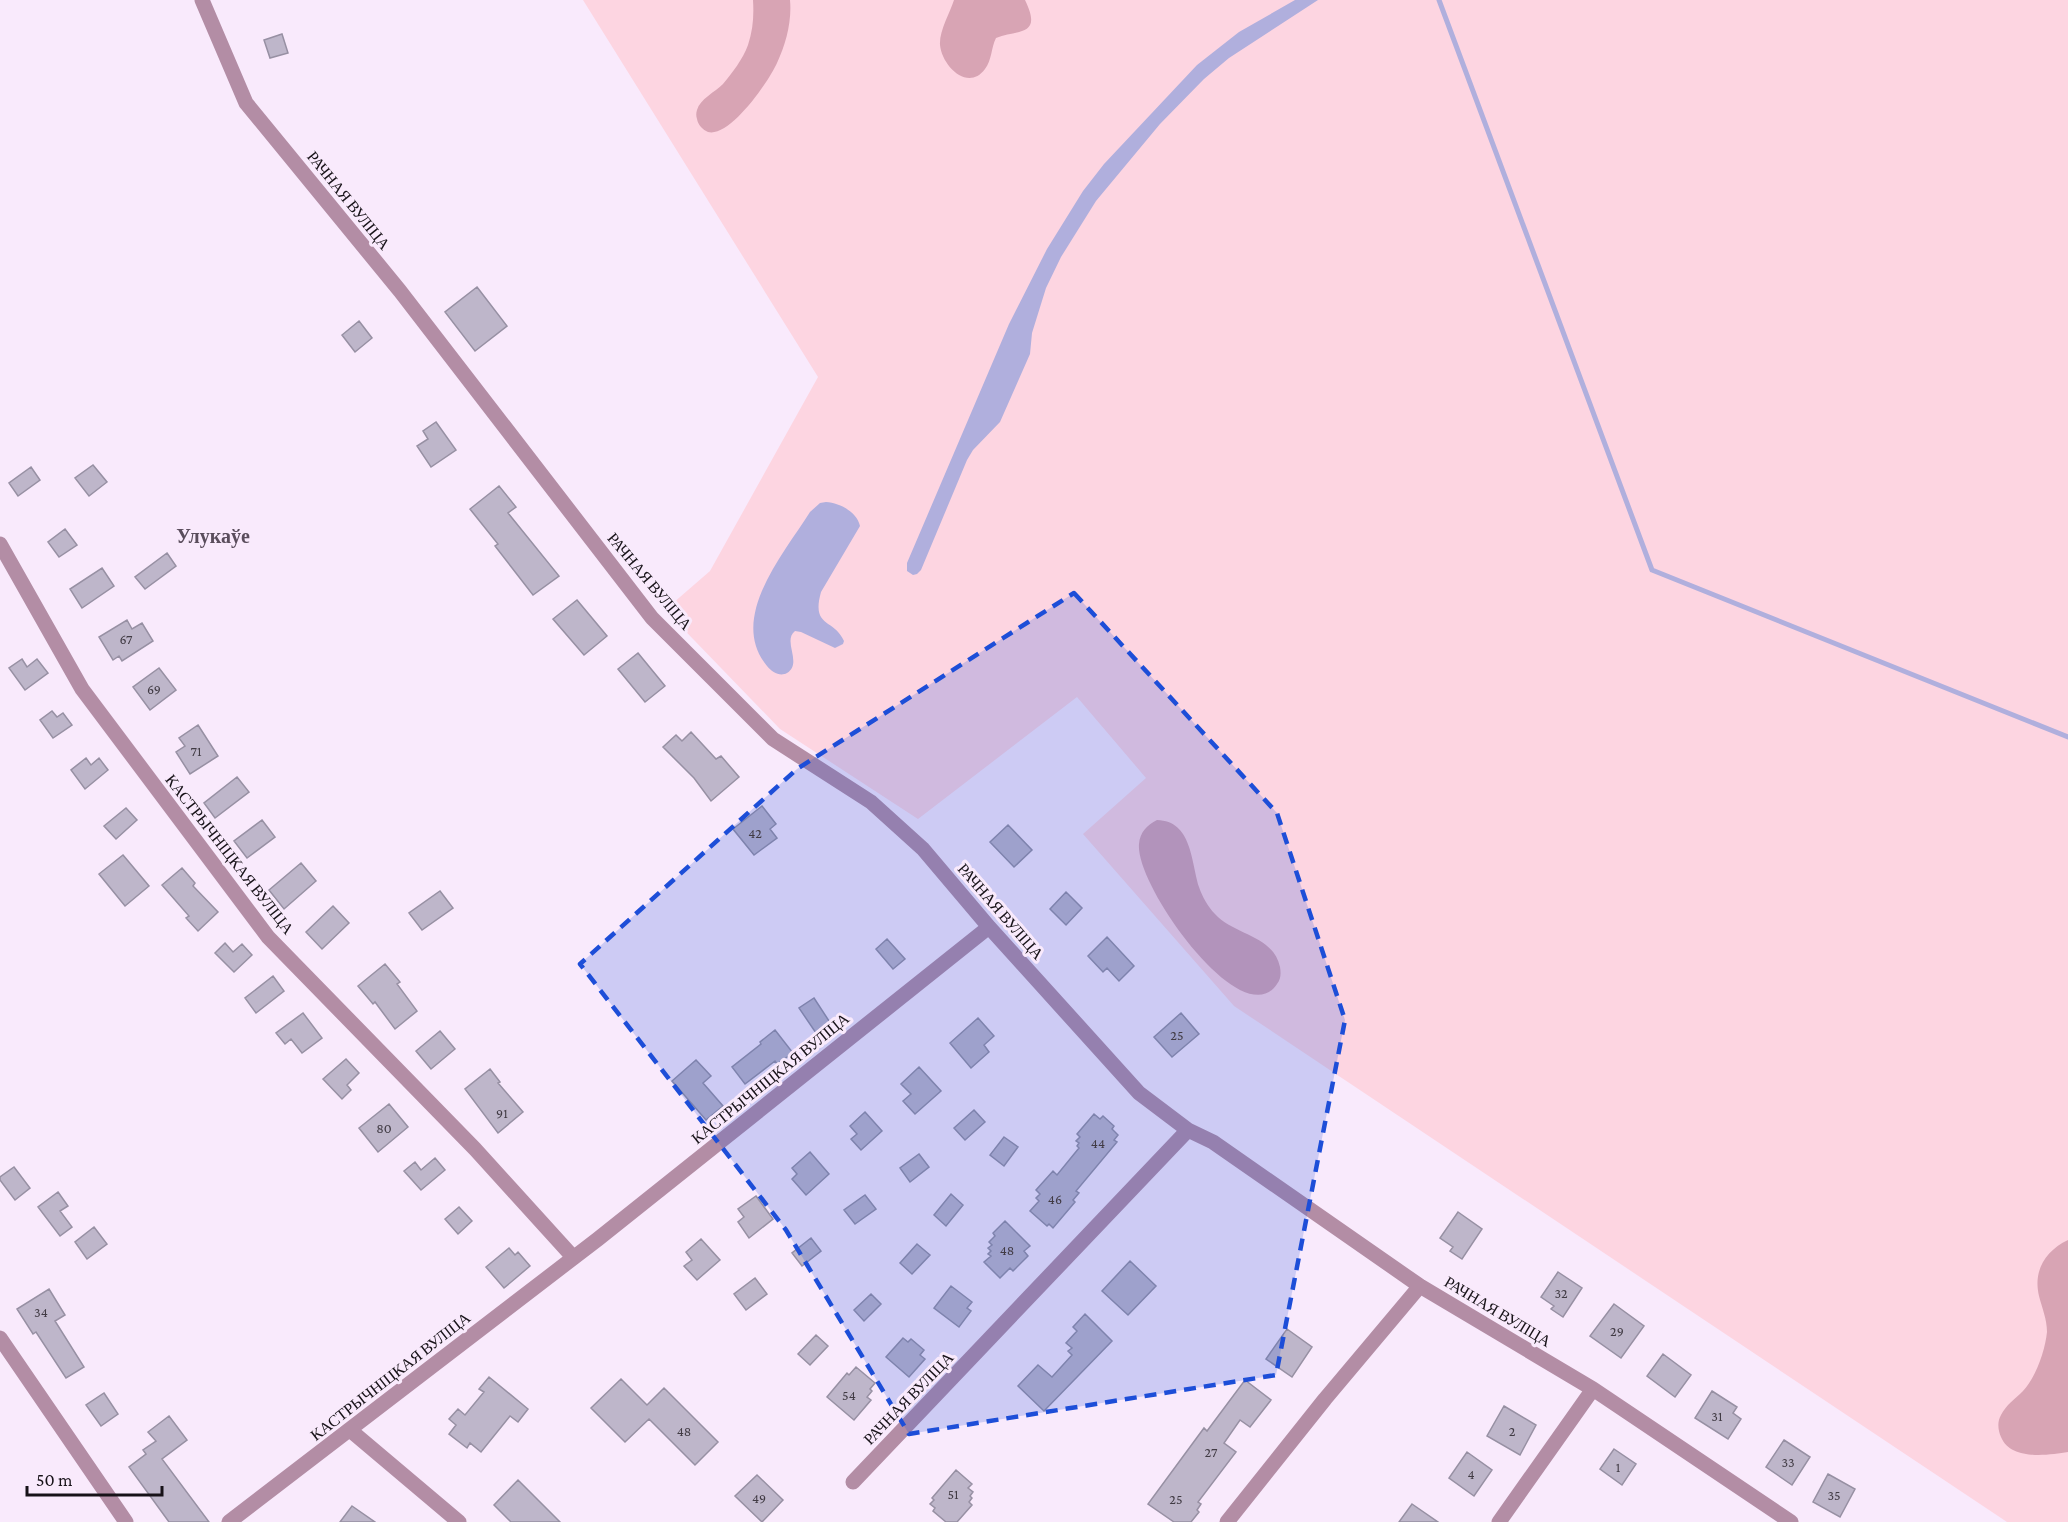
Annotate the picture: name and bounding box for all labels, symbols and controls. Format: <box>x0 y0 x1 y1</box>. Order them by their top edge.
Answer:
street label: РАЧНАЯ ВУЛІЦА <box>303 148 394 254</box>
district label: Улукаўе <box>176 525 250 548</box>
street label: РАЧНАЯ ВУЛІЦА <box>603 529 695 634</box>
house number: 67 <box>119 631 133 647</box>
house number: 69 <box>147 681 161 697</box>
house number: 71 <box>190 743 202 759</box>
street label: КАСТРЫЧНІЦКАЯ ВУЛІЦА <box>161 771 297 938</box>
house number: 42 <box>748 825 762 841</box>
street label: РАЧНАЯ ВУЛІЦА <box>954 860 1047 964</box>
street label: КАСТРЫЧНІЦКАЯ ВУЛІЦА <box>688 1009 853 1148</box>
house number: 25 <box>1170 1027 1184 1043</box>
house number: 91 <box>496 1105 508 1121</box>
house number: 80 <box>376 1120 392 1136</box>
house number: 44 <box>1091 1135 1105 1151</box>
house number: 46 <box>1048 1191 1062 1207</box>
house number: 48 <box>1000 1242 1014 1258</box>
street label: РАЧНАЯ ВУЛІЦА <box>1441 1273 1555 1351</box>
house number: 32 <box>1554 1285 1568 1301</box>
house number: 34 <box>34 1304 48 1320</box>
street label: КАСТРЫЧНІЦКАЯ ВУЛІЦА <box>307 1309 474 1445</box>
house number: 29 <box>1610 1323 1624 1339</box>
street label: РАЧНАЯ ВУЛІЦА <box>860 1348 958 1449</box>
house number: 54 <box>842 1387 856 1403</box>
house number: 31 <box>1711 1408 1723 1424</box>
house number: 48 <box>677 1423 691 1439</box>
house number: 2 <box>1509 1423 1516 1439</box>
house number: 27 <box>1205 1444 1218 1460</box>
house number: 33 <box>1781 1454 1795 1470</box>
scale bar <box>27 1459 162 1497</box>
house number: 1 <box>1616 1459 1621 1475</box>
house number: 4 <box>1467 1466 1475 1482</box>
text: 50 m <box>36 1470 73 1490</box>
house number: 51 <box>947 1486 959 1502</box>
house number: 35 <box>1827 1487 1841 1503</box>
house number: 49 <box>752 1490 766 1506</box>
house number: 25 <box>1169 1491 1183 1507</box>

